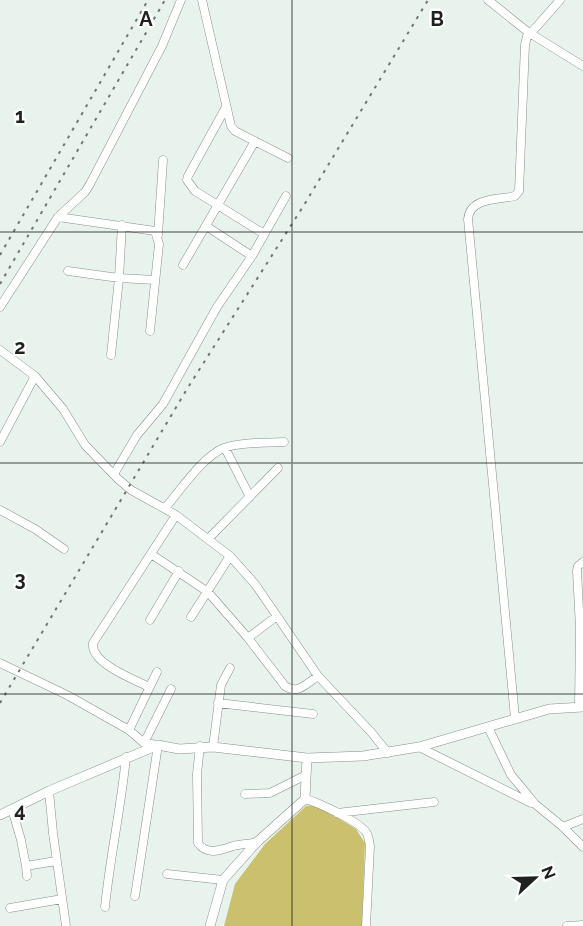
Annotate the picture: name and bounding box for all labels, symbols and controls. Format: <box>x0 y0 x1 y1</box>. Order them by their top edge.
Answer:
text: A <box>139 7 153 31</box>
text: B <box>430 7 444 31</box>
text: 1 <box>15 104 25 128</box>
text: 2 <box>14 335 26 359</box>
text: 3 <box>14 567 26 591</box>
text: 4 <box>14 798 26 822</box>
north arrow <box>505 848 565 908</box>
text: N <box>537 863 560 882</box>

